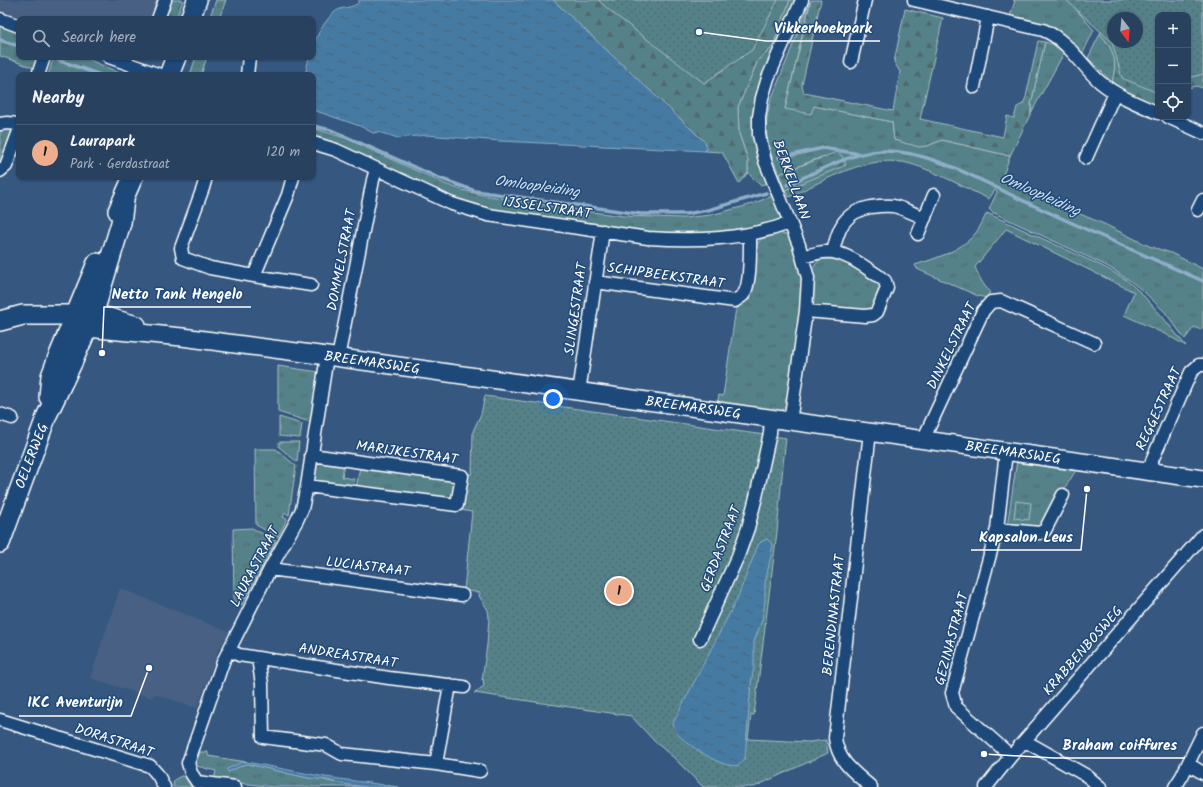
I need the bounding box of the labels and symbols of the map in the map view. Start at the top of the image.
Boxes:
north arrow [1107,12,1143,48]
callout: Vikkerhoekpark [766,14,880,41]
text: Vikkerhoekpark [774,17,873,41]
street label: BERKELLAAN [766,137,816,223]
water label: Omloopleiding [996,167,1085,224]
water label: Omloopleiding [493,169,582,205]
street label: IJSSELSTRAAT [501,191,594,225]
street label: DOMMELSTRAAT [321,206,363,313]
street label: SCHIPBEEKSTRAAT [606,257,728,295]
street label: SLINGESTRAAT [559,260,594,357]
callout: Netto Tank Hengelo [104,280,251,307]
text: Netto Tank Hengelo [112,283,243,307]
street label: DINKELSTRAAT [921,297,983,393]
street label: BREEMARSWEG [323,345,421,381]
street label: REGGESTRAAT [1130,363,1188,454]
your location [543,389,563,409]
street label: BREEMARSWEG [644,390,742,426]
street label: OELERWEG [9,420,55,492]
street label: MARIJKESTRAAT [355,435,461,471]
street label: BREEMARSWEG [964,435,1062,471]
street label: GERDASTRAAT [695,502,748,595]
street label: LAURASTRAAT [224,521,286,611]
callout: Kapsalon Leus [971,523,1081,550]
text: Kapsalon Leus [979,526,1073,550]
street label: LUCIASTRAAT [325,551,413,583]
street label: BERENDINASTRAAT [817,552,851,677]
pin: 1 [606,576,632,606]
street label: GEZINASTRAAT [929,589,975,688]
street label: KRABBENBOSWEG [1038,601,1128,701]
street label: ANDREASTRAAT [297,637,400,675]
callout: IKC Aventurijn [19,689,131,716]
text: IKC Aventurijn [27,691,123,715]
street label: DORASTRAAT [72,718,158,765]
callout: Braham coiffures [1054,731,1185,758]
text: Braham coiffures [1063,734,1177,758]

